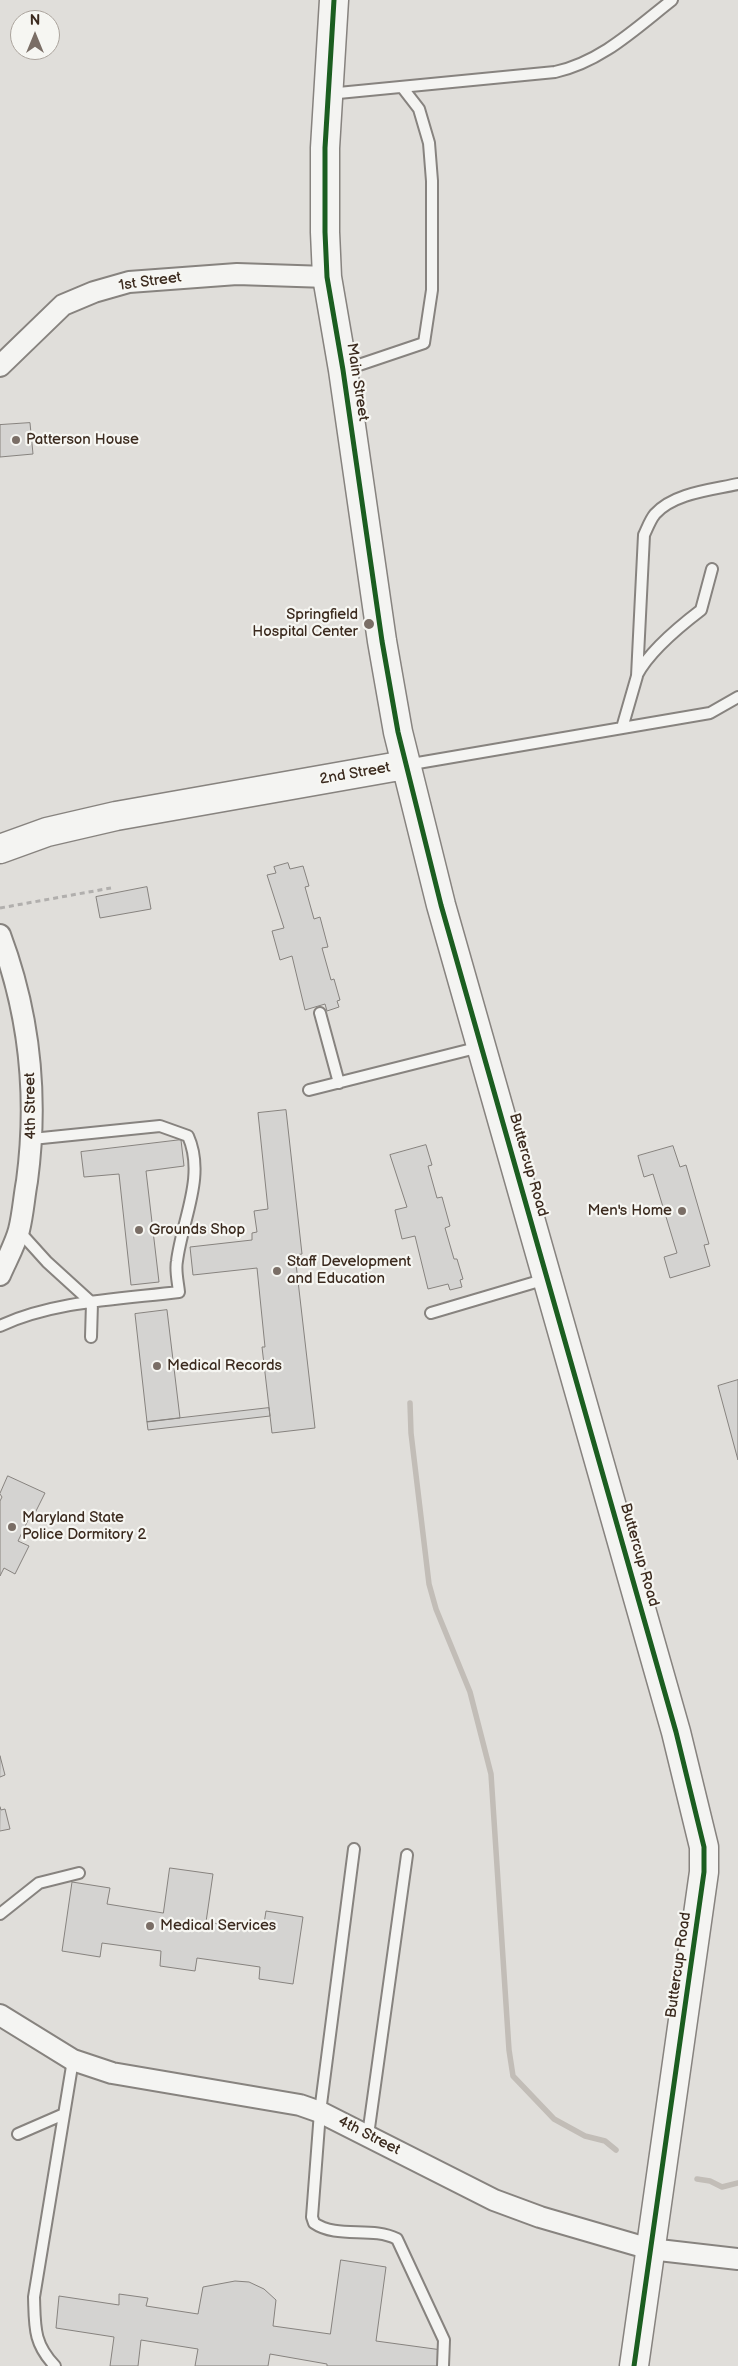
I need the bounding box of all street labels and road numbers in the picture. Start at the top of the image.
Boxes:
street label: 1st Street [118,269,182,295]
street label: Main Street [342,342,372,422]
street label: 2nd Street [318,759,392,789]
street label: 4th Street [21,1072,41,1140]
street label: Buttercup Road [505,1111,551,1219]
street label: Buttercup Road [616,1501,662,1609]
street label: Buttercup Road [663,1911,695,2019]
street label: 4th Street [335,2113,403,2159]

